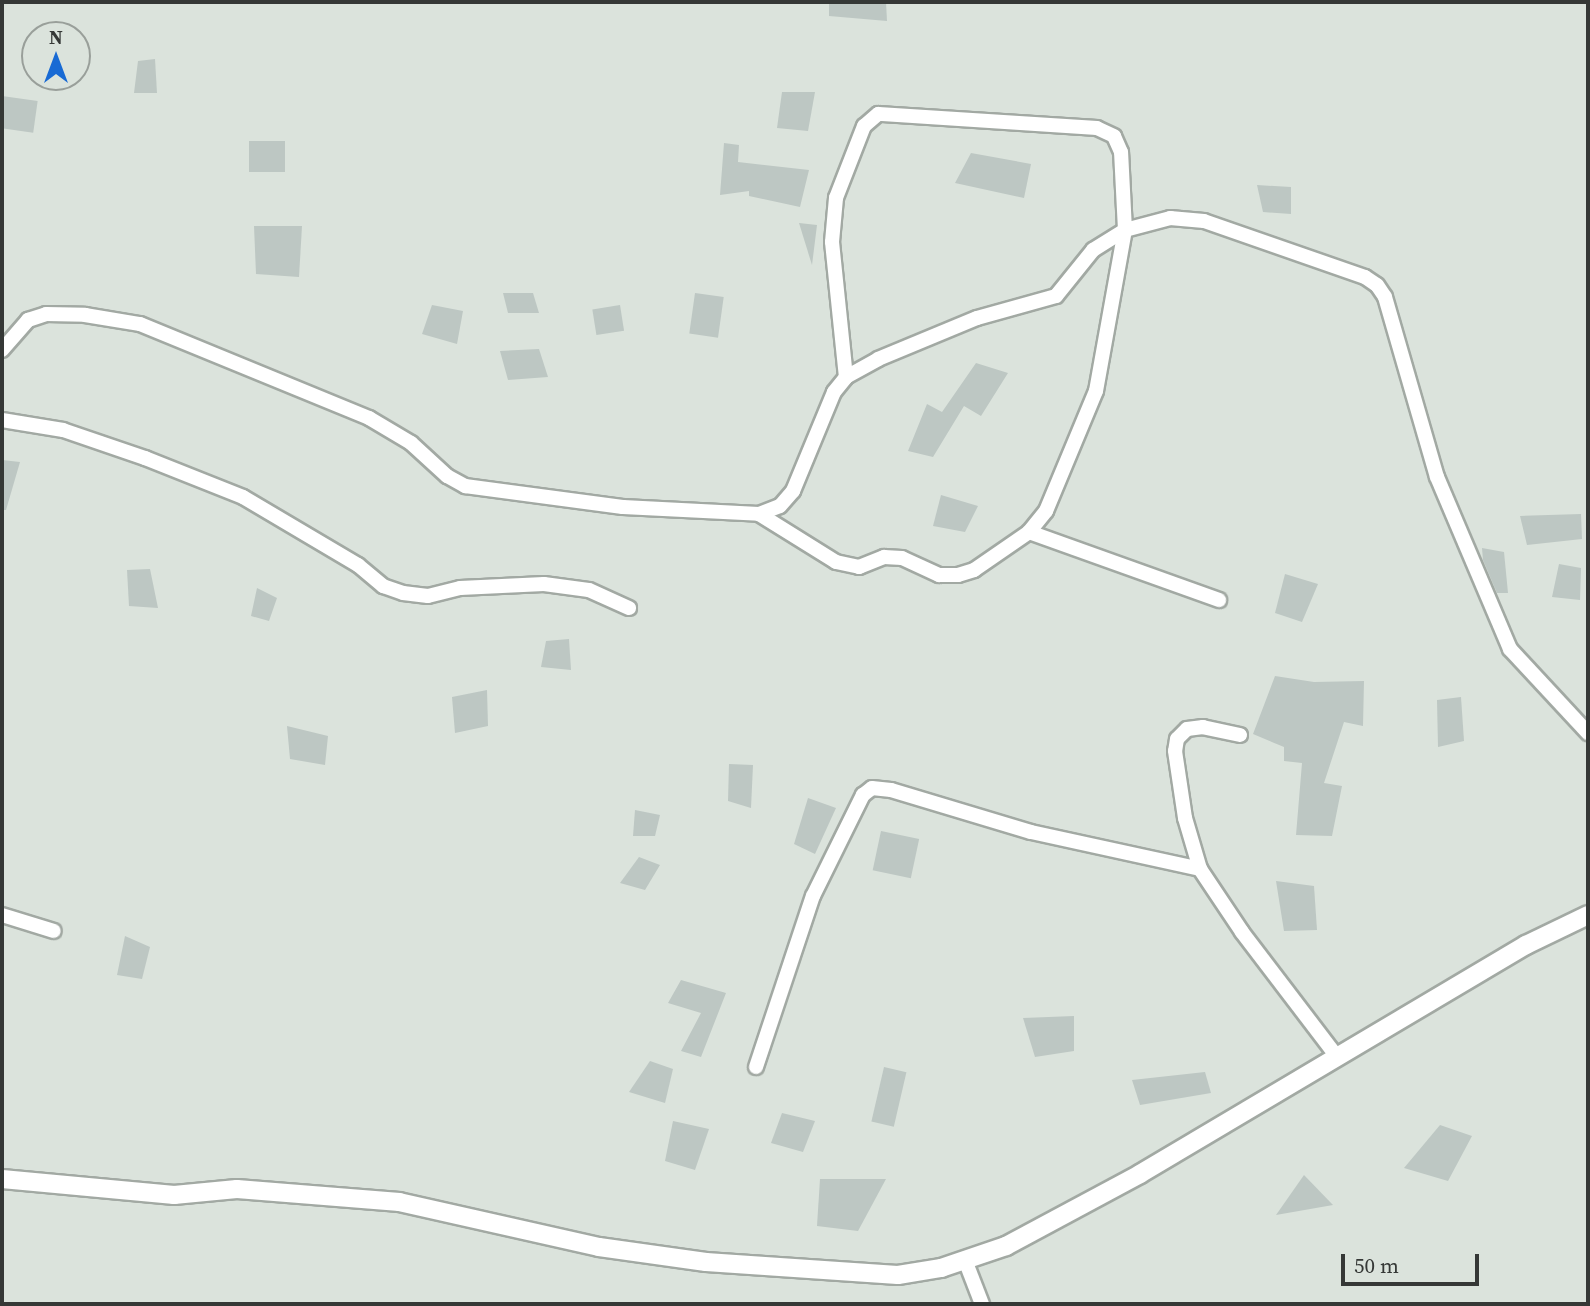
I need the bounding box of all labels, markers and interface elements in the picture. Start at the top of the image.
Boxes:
north arrow [21,21,91,91]
text: N [49,24,63,50]
scale bar [1345,1240,1483,1284]
text: 50 m [1354,1251,1399,1280]

